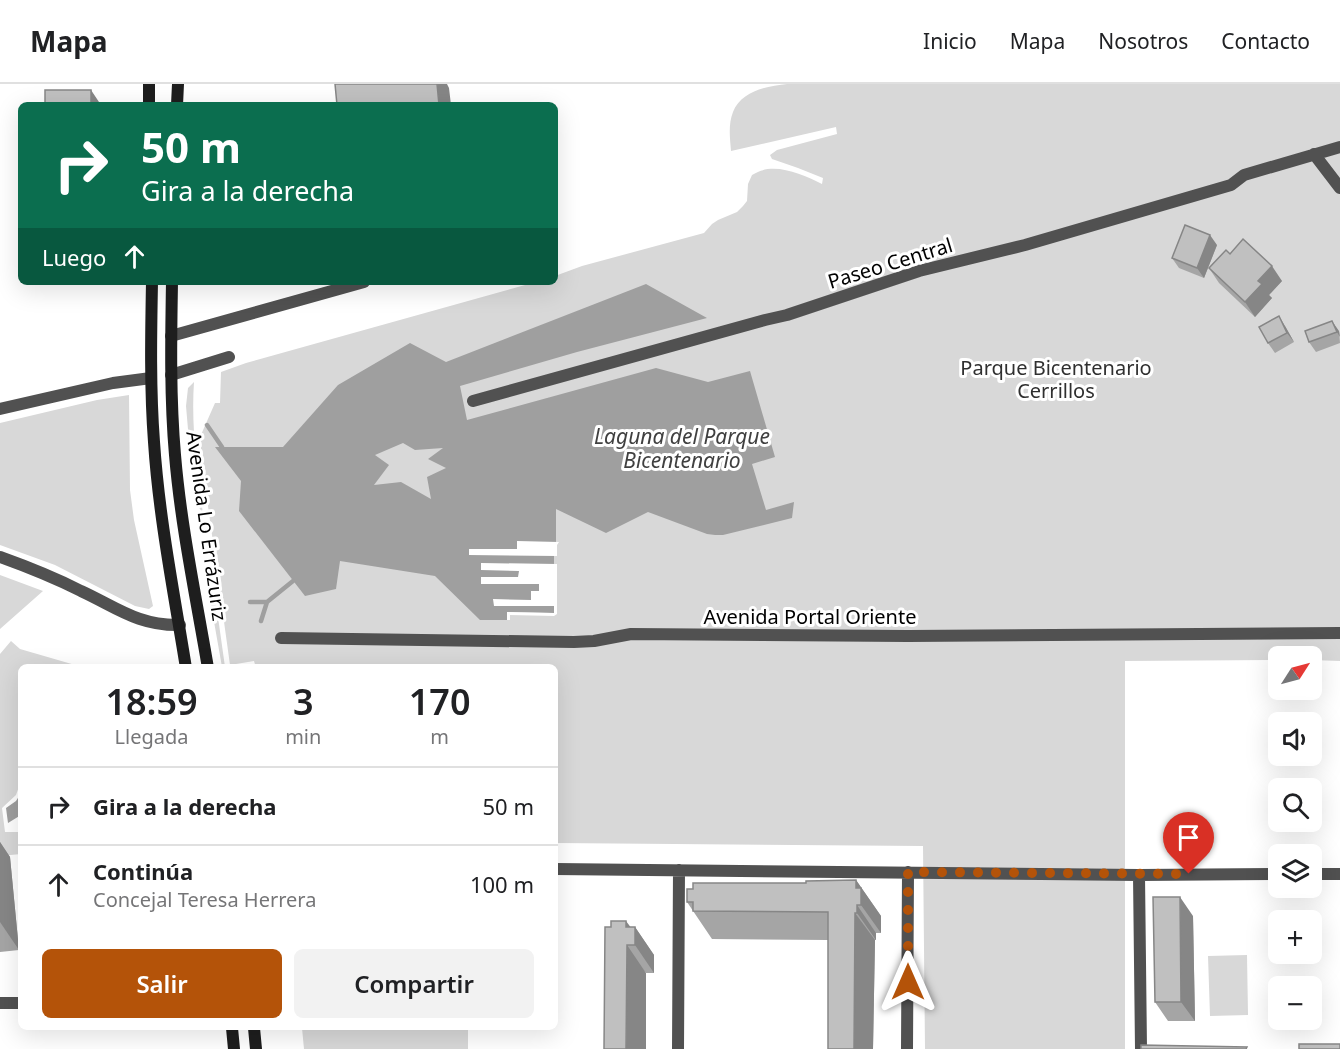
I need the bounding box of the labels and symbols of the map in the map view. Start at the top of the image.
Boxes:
street label: Paseo Central [824,231,956,295]
park label: Parque Bicentenario Cerrillos [960,354,1152,404]
water label: Laguna del Parque Bicentenario [594,422,770,474]
street label: Avenida Lo Errázuriz [180,429,234,623]
street label: Avenida Portal Oriente [704,603,916,630]
north arrow [1268,646,1322,700]
pin [1163,812,1214,874]
position arrow [876,950,940,1014]

